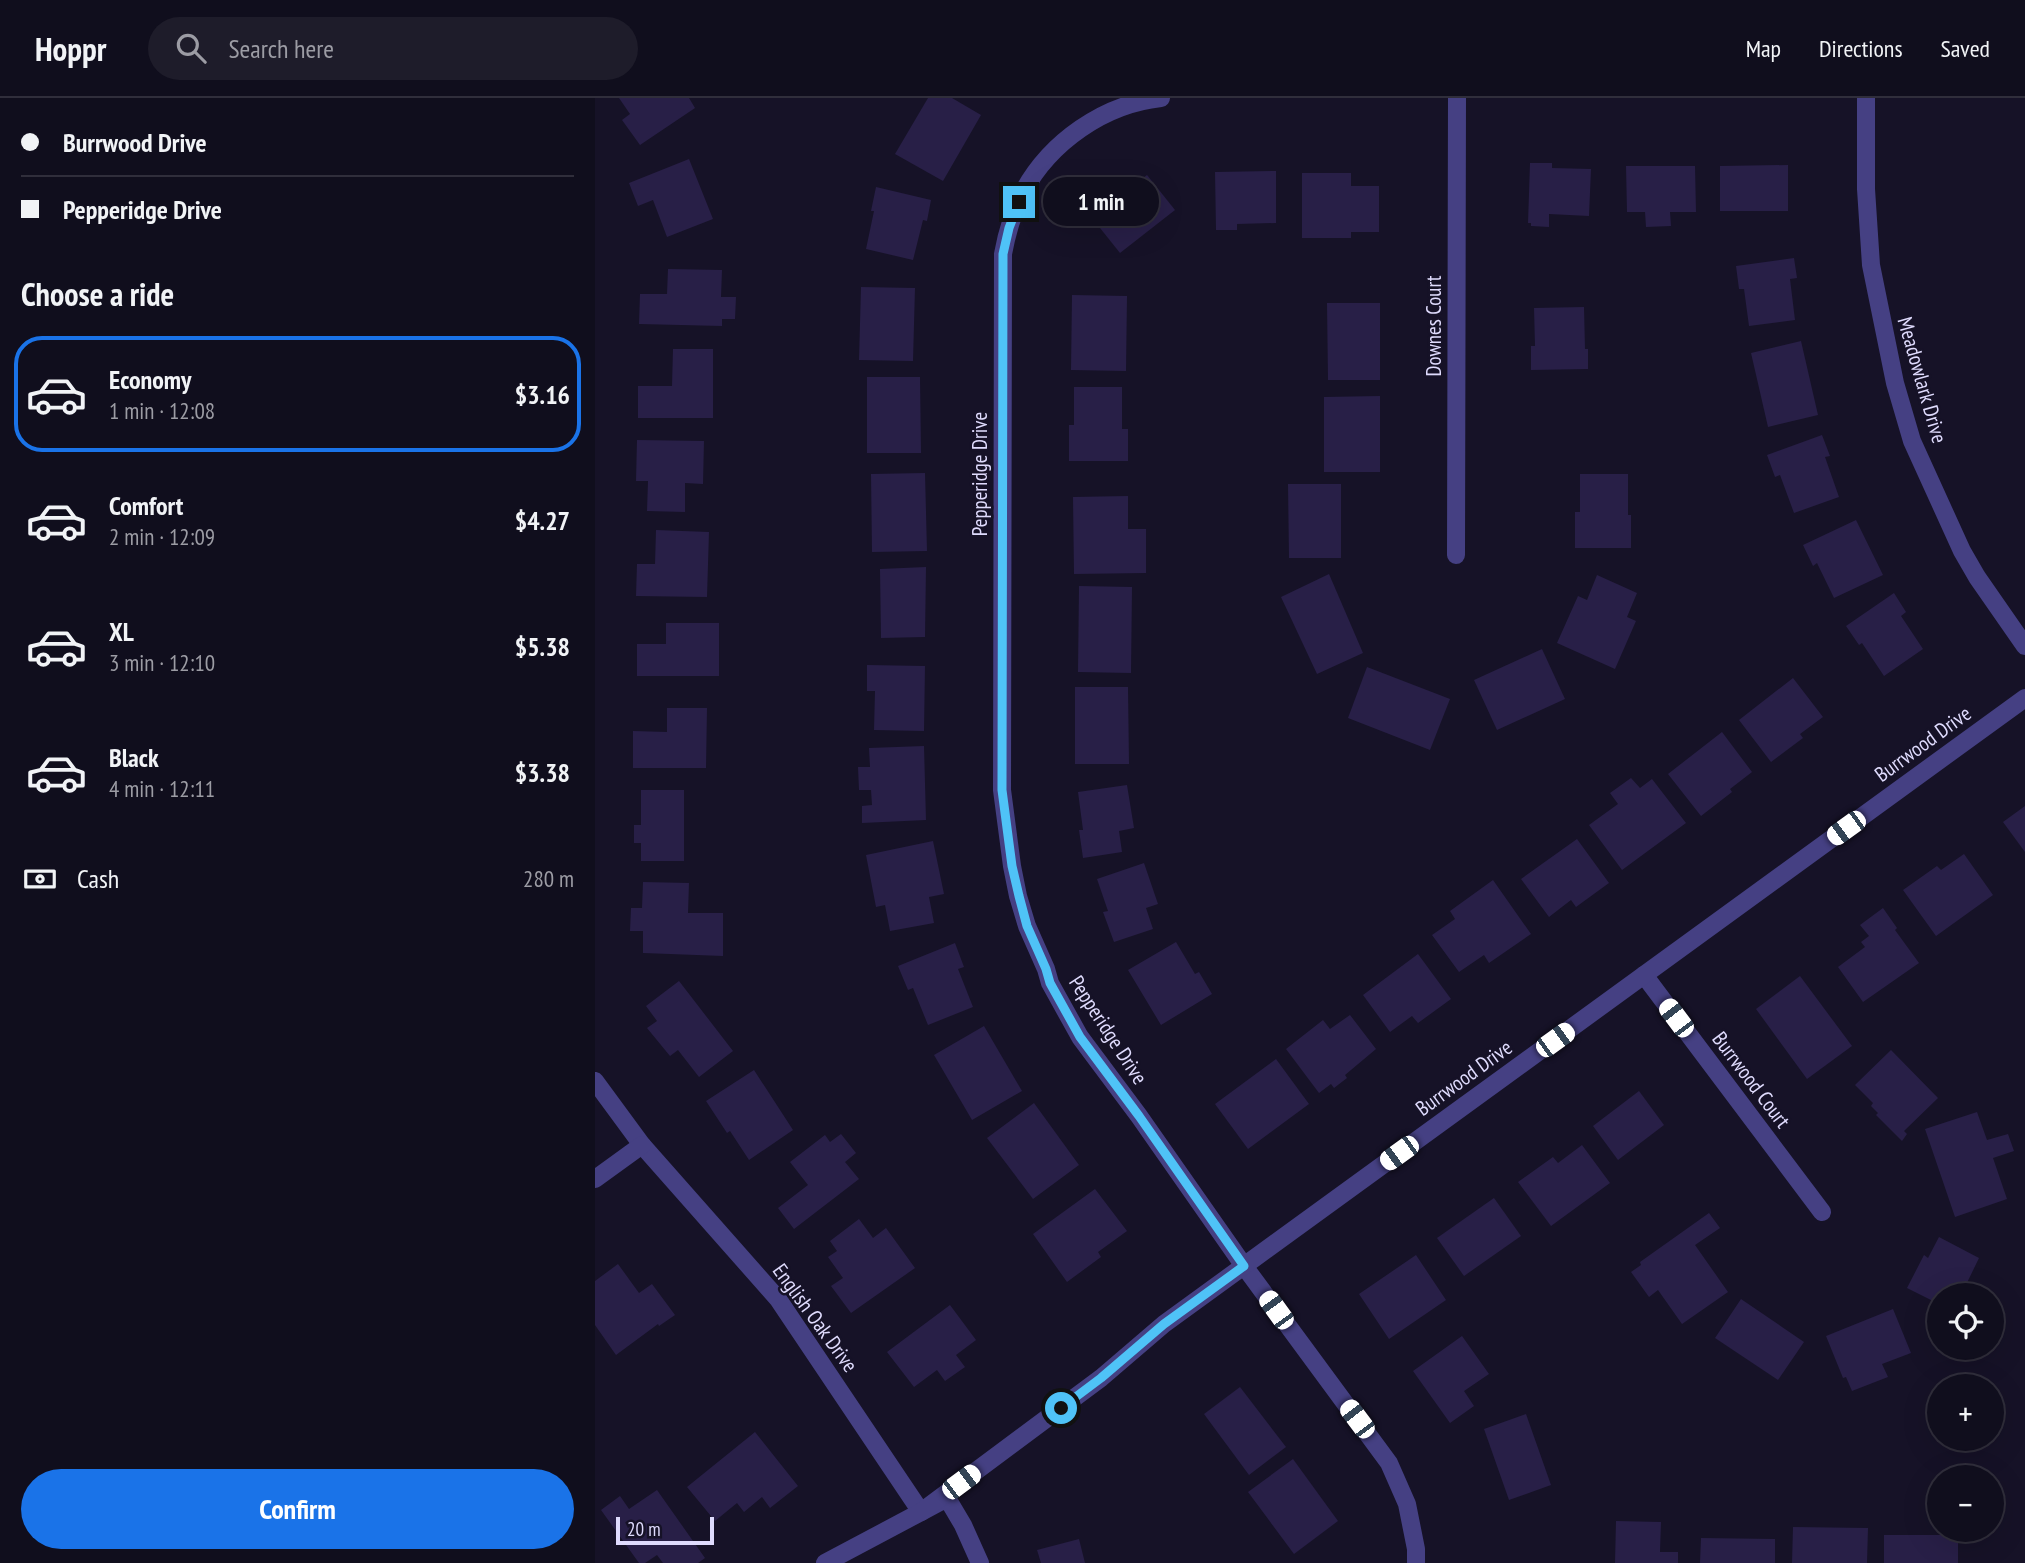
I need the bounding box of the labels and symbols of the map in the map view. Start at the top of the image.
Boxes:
callout: 1 min [1043,178,1159,226]
route end [1003,186,1035,218]
street label: Downes Court [1420,275,1447,377]
street label: Meadowlark Drive [1892,314,1953,446]
street label: Pepperidge Drive [966,412,993,536]
street label: Burrwood Drive [1869,700,1976,788]
car [1823,807,1870,849]
street label: Pepperidge Drive [1063,970,1154,1089]
car [1655,995,1698,1041]
car [1532,1019,1579,1061]
street label: Burrwood Court [1706,1026,1797,1133]
street label: Burrwood Drive [1410,1034,1517,1122]
car [1376,1132,1423,1174]
street label: English Oak Drive [767,1258,864,1377]
car [1256,1287,1297,1333]
route start [1045,1392,1077,1424]
car [1336,1396,1379,1442]
car [938,1461,985,1503]
scale bar [616,1514,714,1546]

